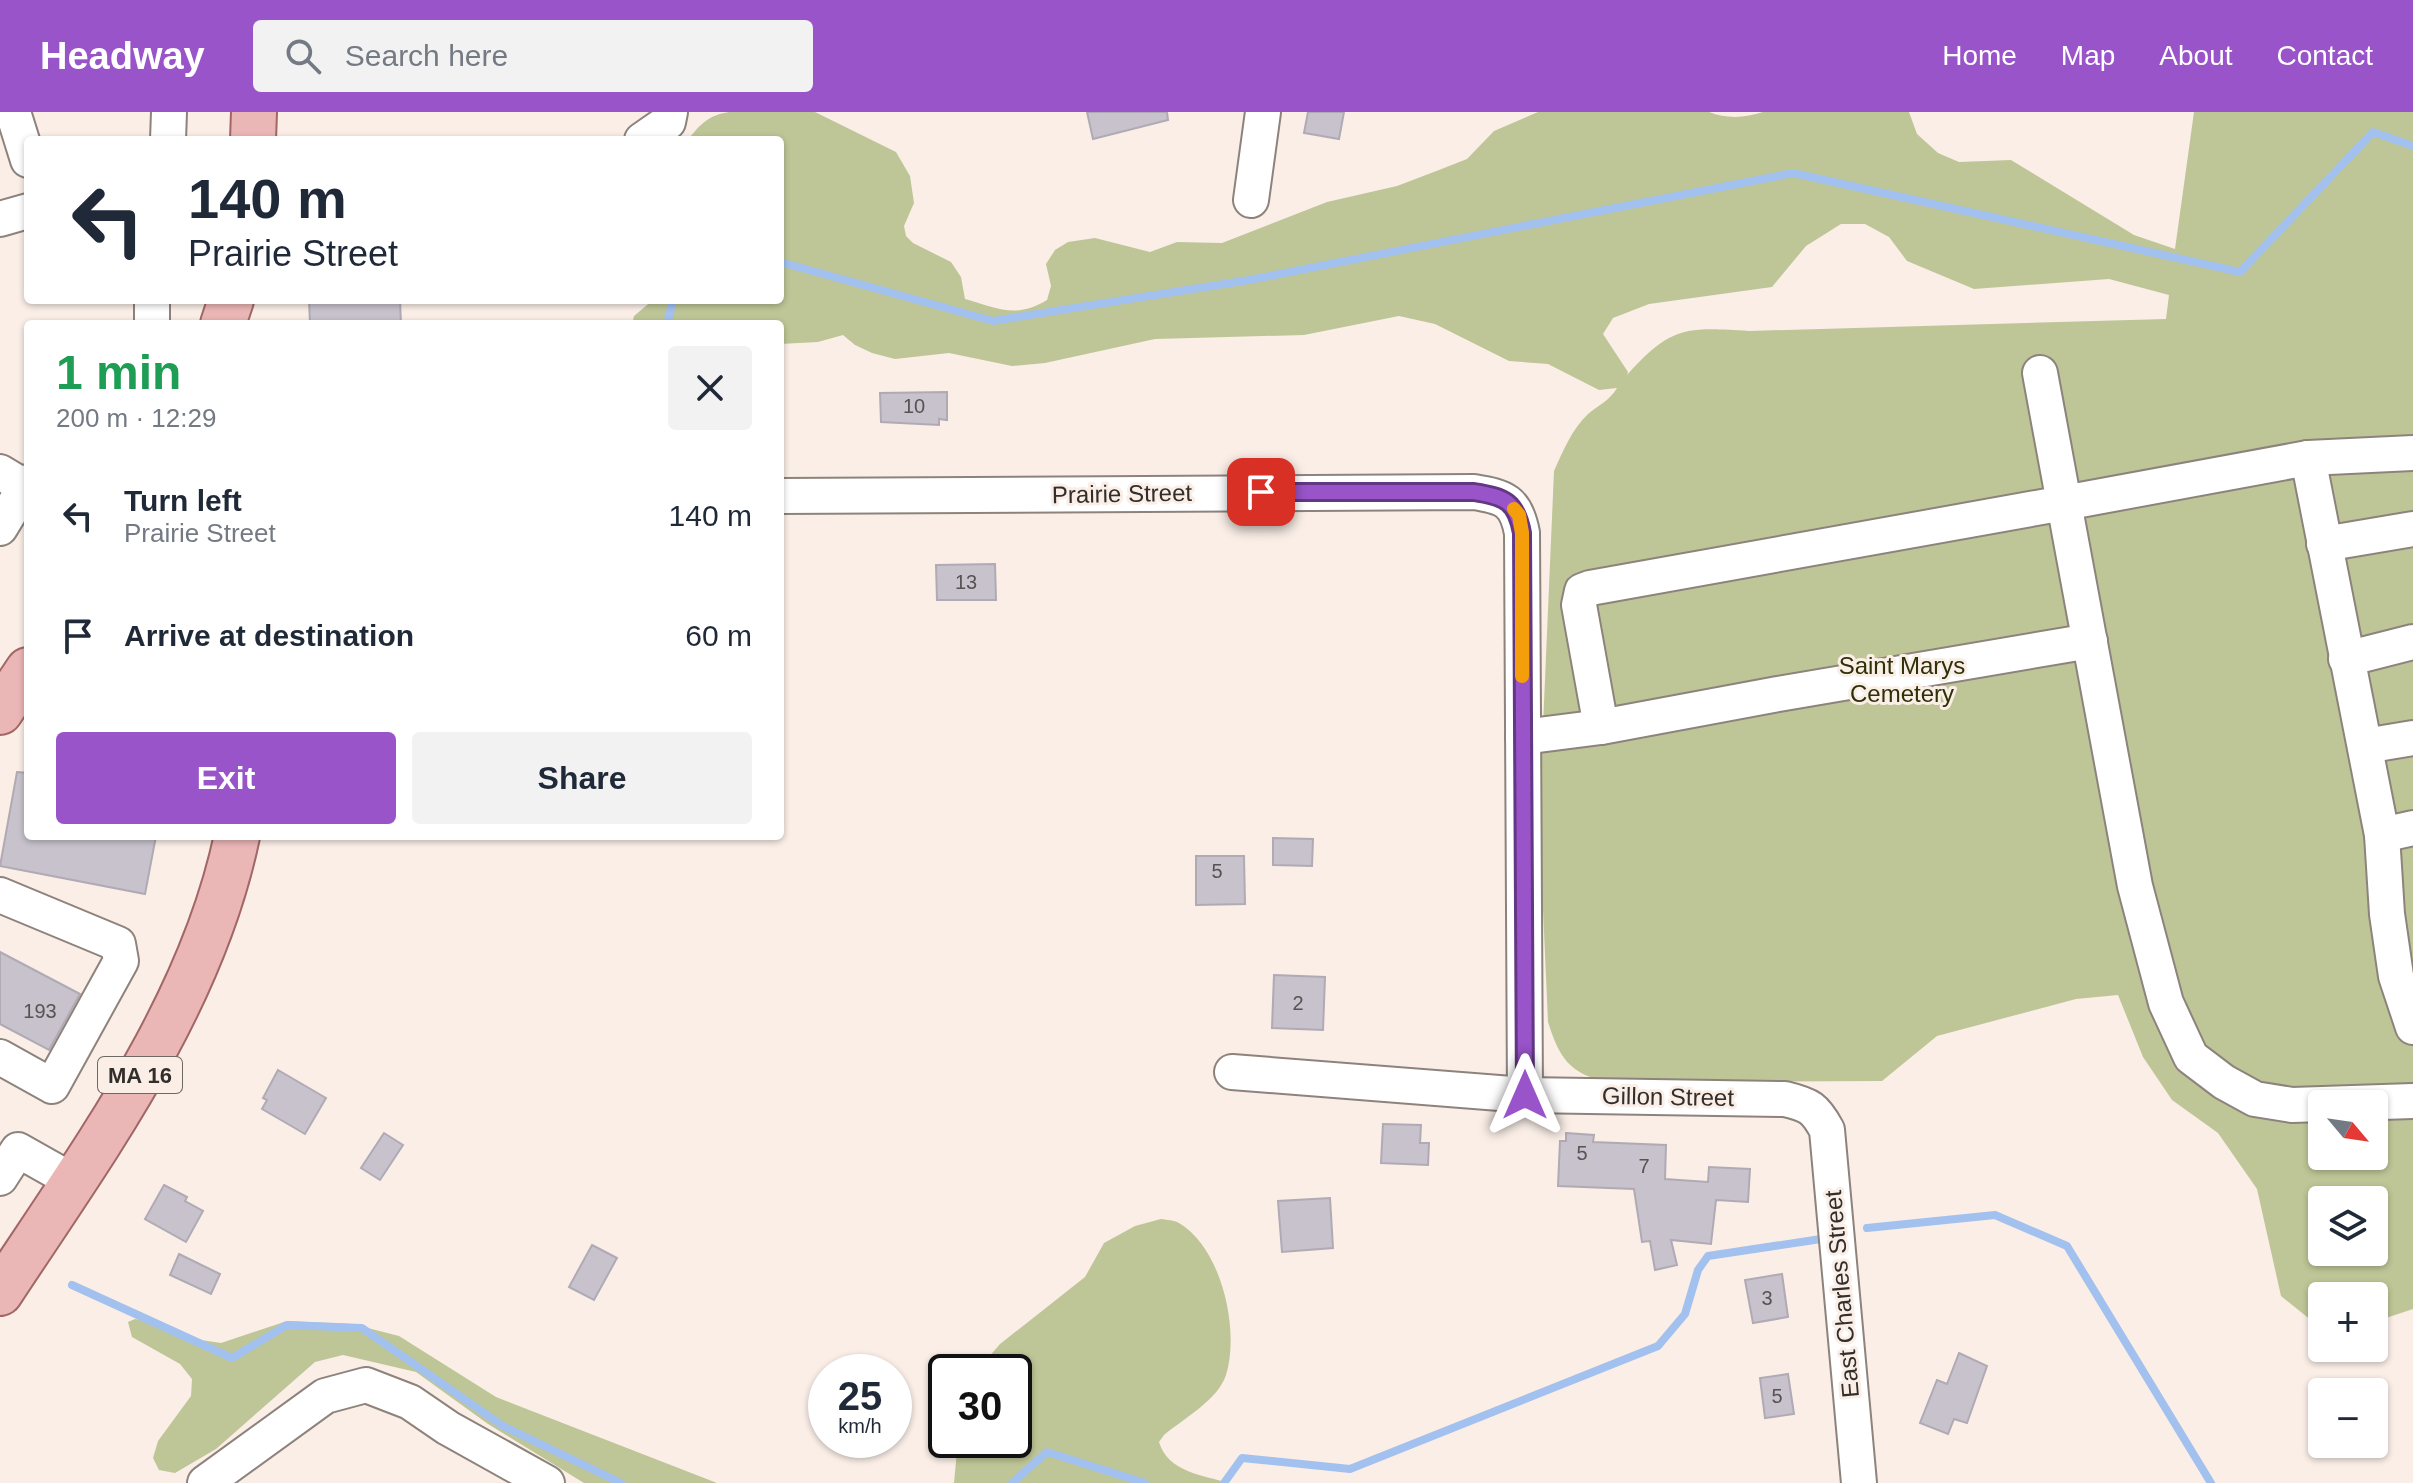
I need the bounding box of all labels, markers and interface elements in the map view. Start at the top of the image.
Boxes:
search box [253,20,813,92]
icon: search [281,34,325,78]
text: Headway [40,35,205,77]
text: Search here [345,39,508,72]
text: Home [1942,40,2017,71]
text: Map [2061,40,2115,71]
text: About [2159,40,2233,71]
text: Contact [2277,40,2373,71]
text: 140 m [188,167,347,230]
icon: left [56,168,160,272]
text: Prairie Street [188,233,398,274]
text: 1 min [56,346,181,399]
button: close [668,346,752,430]
house number: 10 [903,395,925,417]
text: 200 m · 12:29 [56,403,216,433]
pin [1227,458,1295,526]
icon: arrive [1239,470,1283,514]
street label: Prairie Street [1052,479,1193,508]
text: Turn left [124,484,242,517]
icon: left [56,494,100,538]
text: 140 m [669,499,752,532]
text: Prairie Street [124,518,276,548]
house number: 13 [955,571,977,593]
icon: arrive [56,614,100,658]
text: Arrive at destination [124,619,414,652]
text: 60 m [685,619,752,652]
park label: Saint Marys Cemetery [1839,652,1965,707]
button: Exit [56,732,396,824]
button: Share [412,732,752,824]
house number: 5 [1211,860,1223,882]
house number: 2 [1292,992,1304,1014]
house number: 193 [23,1000,57,1022]
position arrow [1483,1053,1567,1137]
road number: MA 16 [98,1057,182,1093]
street label: Gillon Street [1602,1082,1735,1111]
north arrow [2308,1090,2388,1170]
map controls [2308,1090,2388,1458]
house number: 5 [1576,1142,1588,1164]
house number: 7 [1638,1155,1650,1177]
button: layers [2308,1186,2388,1266]
street label: East Charles Street [1819,1189,1864,1399]
button: + [2308,1282,2388,1362]
house number: 3 [1761,1287,1773,1309]
speed limit sign: 30 [928,1354,1032,1458]
text: 25 [838,1374,882,1418]
button: − [2308,1378,2388,1458]
house number: 5 [1771,1385,1783,1407]
text: km/h [838,1415,882,1437]

